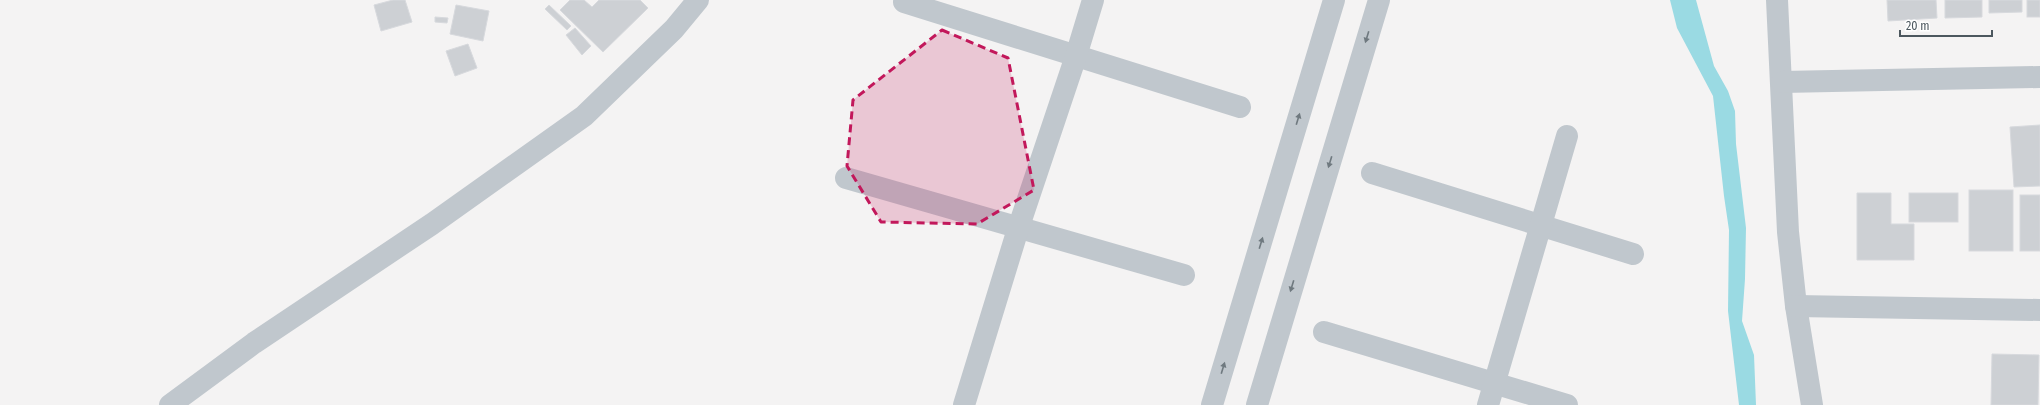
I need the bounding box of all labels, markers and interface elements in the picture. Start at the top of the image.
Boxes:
scale bar [1900,12,1992,38]
text: 20 m [1906,19,1930,33]
one-way arrow [1364,32,1370,44]
one-way arrow [1295,112,1301,124]
one-way arrow [1327,156,1333,168]
one-way arrow [1258,237,1264,249]
one-way arrow [1289,281,1295,293]
one-way arrow [1220,361,1226,373]

